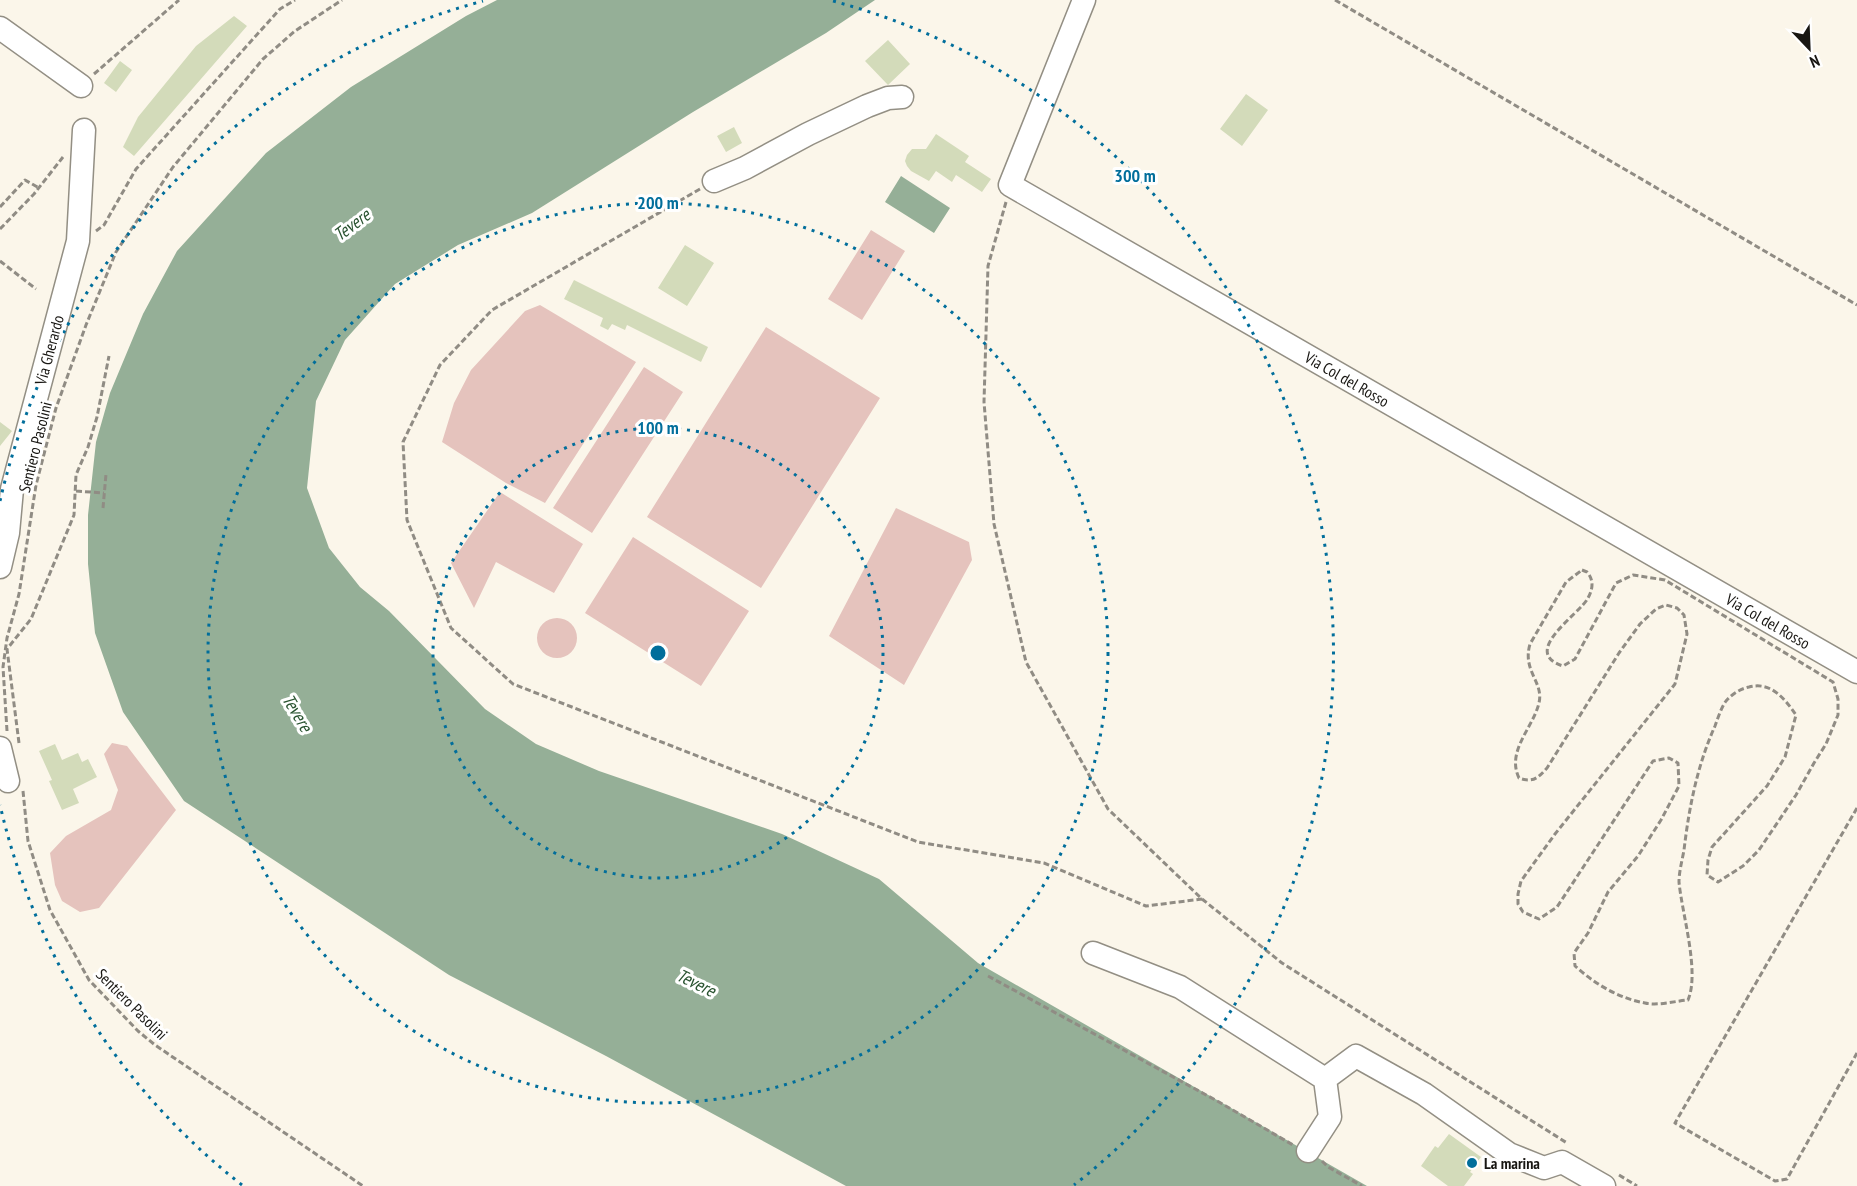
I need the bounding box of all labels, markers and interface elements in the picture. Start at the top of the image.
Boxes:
north arrow [1779,18,1839,78]
text: N [1807,51,1823,73]
text: 300 m [1114,164,1156,187]
text: 200 m [637,191,679,214]
water label: Tevere [329,202,376,246]
street label: Via Gherardo [30,313,68,388]
street label: Via Col del Rosso [1300,346,1393,411]
street label: Sentiero Pasolini [14,400,56,494]
text: 100 m [637,416,679,439]
street label: Via Col del Rosso [1721,588,1814,653]
centre of rings [648,643,668,663]
water label: Tevere [277,690,318,737]
water label: Tevere [673,963,721,1002]
street label: Sentiero Pasolini [92,964,172,1044]
place label: La marina [1484,1153,1540,1173]
marker: La marina [1465,1156,1479,1170]

